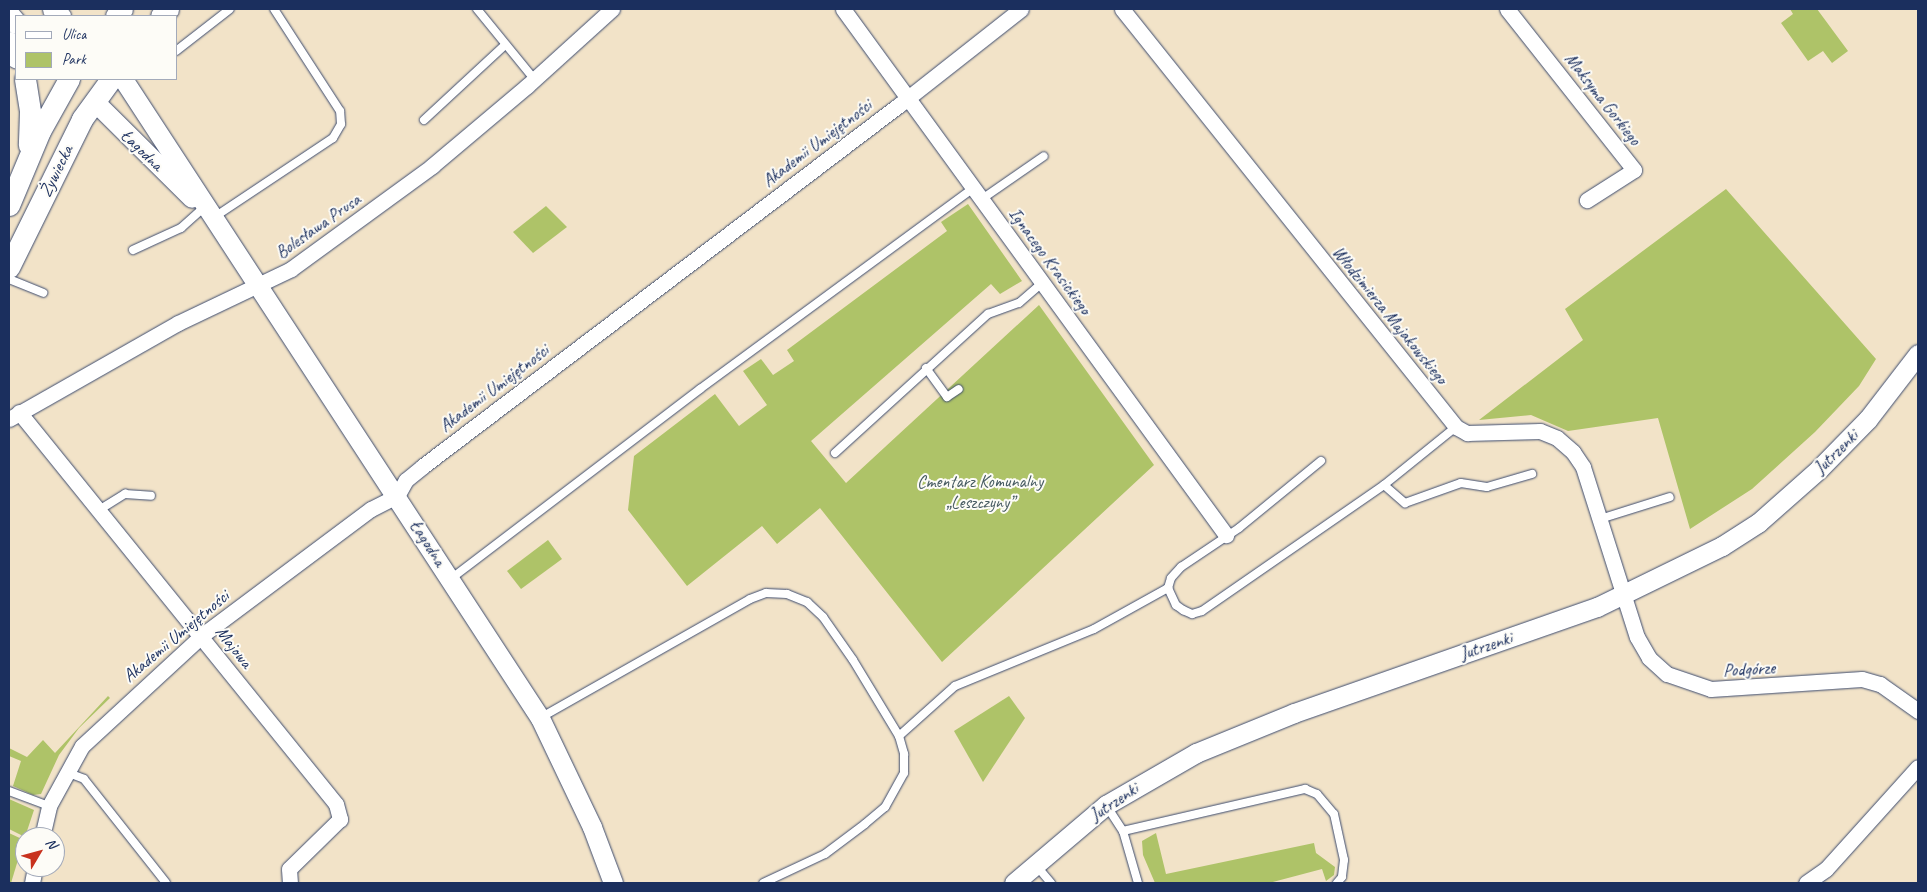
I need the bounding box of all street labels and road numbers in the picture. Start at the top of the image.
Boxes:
street label: Maksyma Gorkiego [1560,48,1646,150]
street label: Akademii Umiejętności [758,95,876,191]
street label: Łagodna [116,125,168,175]
street label: Żywiecka [34,142,78,200]
street label: Bolesława Prusa [272,189,364,263]
street label: Ignacego Krasickiego [1004,203,1096,319]
street label: Włodzimierza Majakowskiego [1328,242,1452,388]
street label: Akademii Umiejętności [435,340,553,436]
street label: Jutrzenki [1809,425,1863,479]
street label: Łagodna [405,516,451,570]
street label: Akademii Umiejętności [119,585,233,687]
street label: Majowa [211,622,257,672]
street label: Jutrzenki [1457,627,1515,665]
street label: Podgórze [1722,657,1776,681]
street label: Jutrzenki [1086,778,1142,826]

